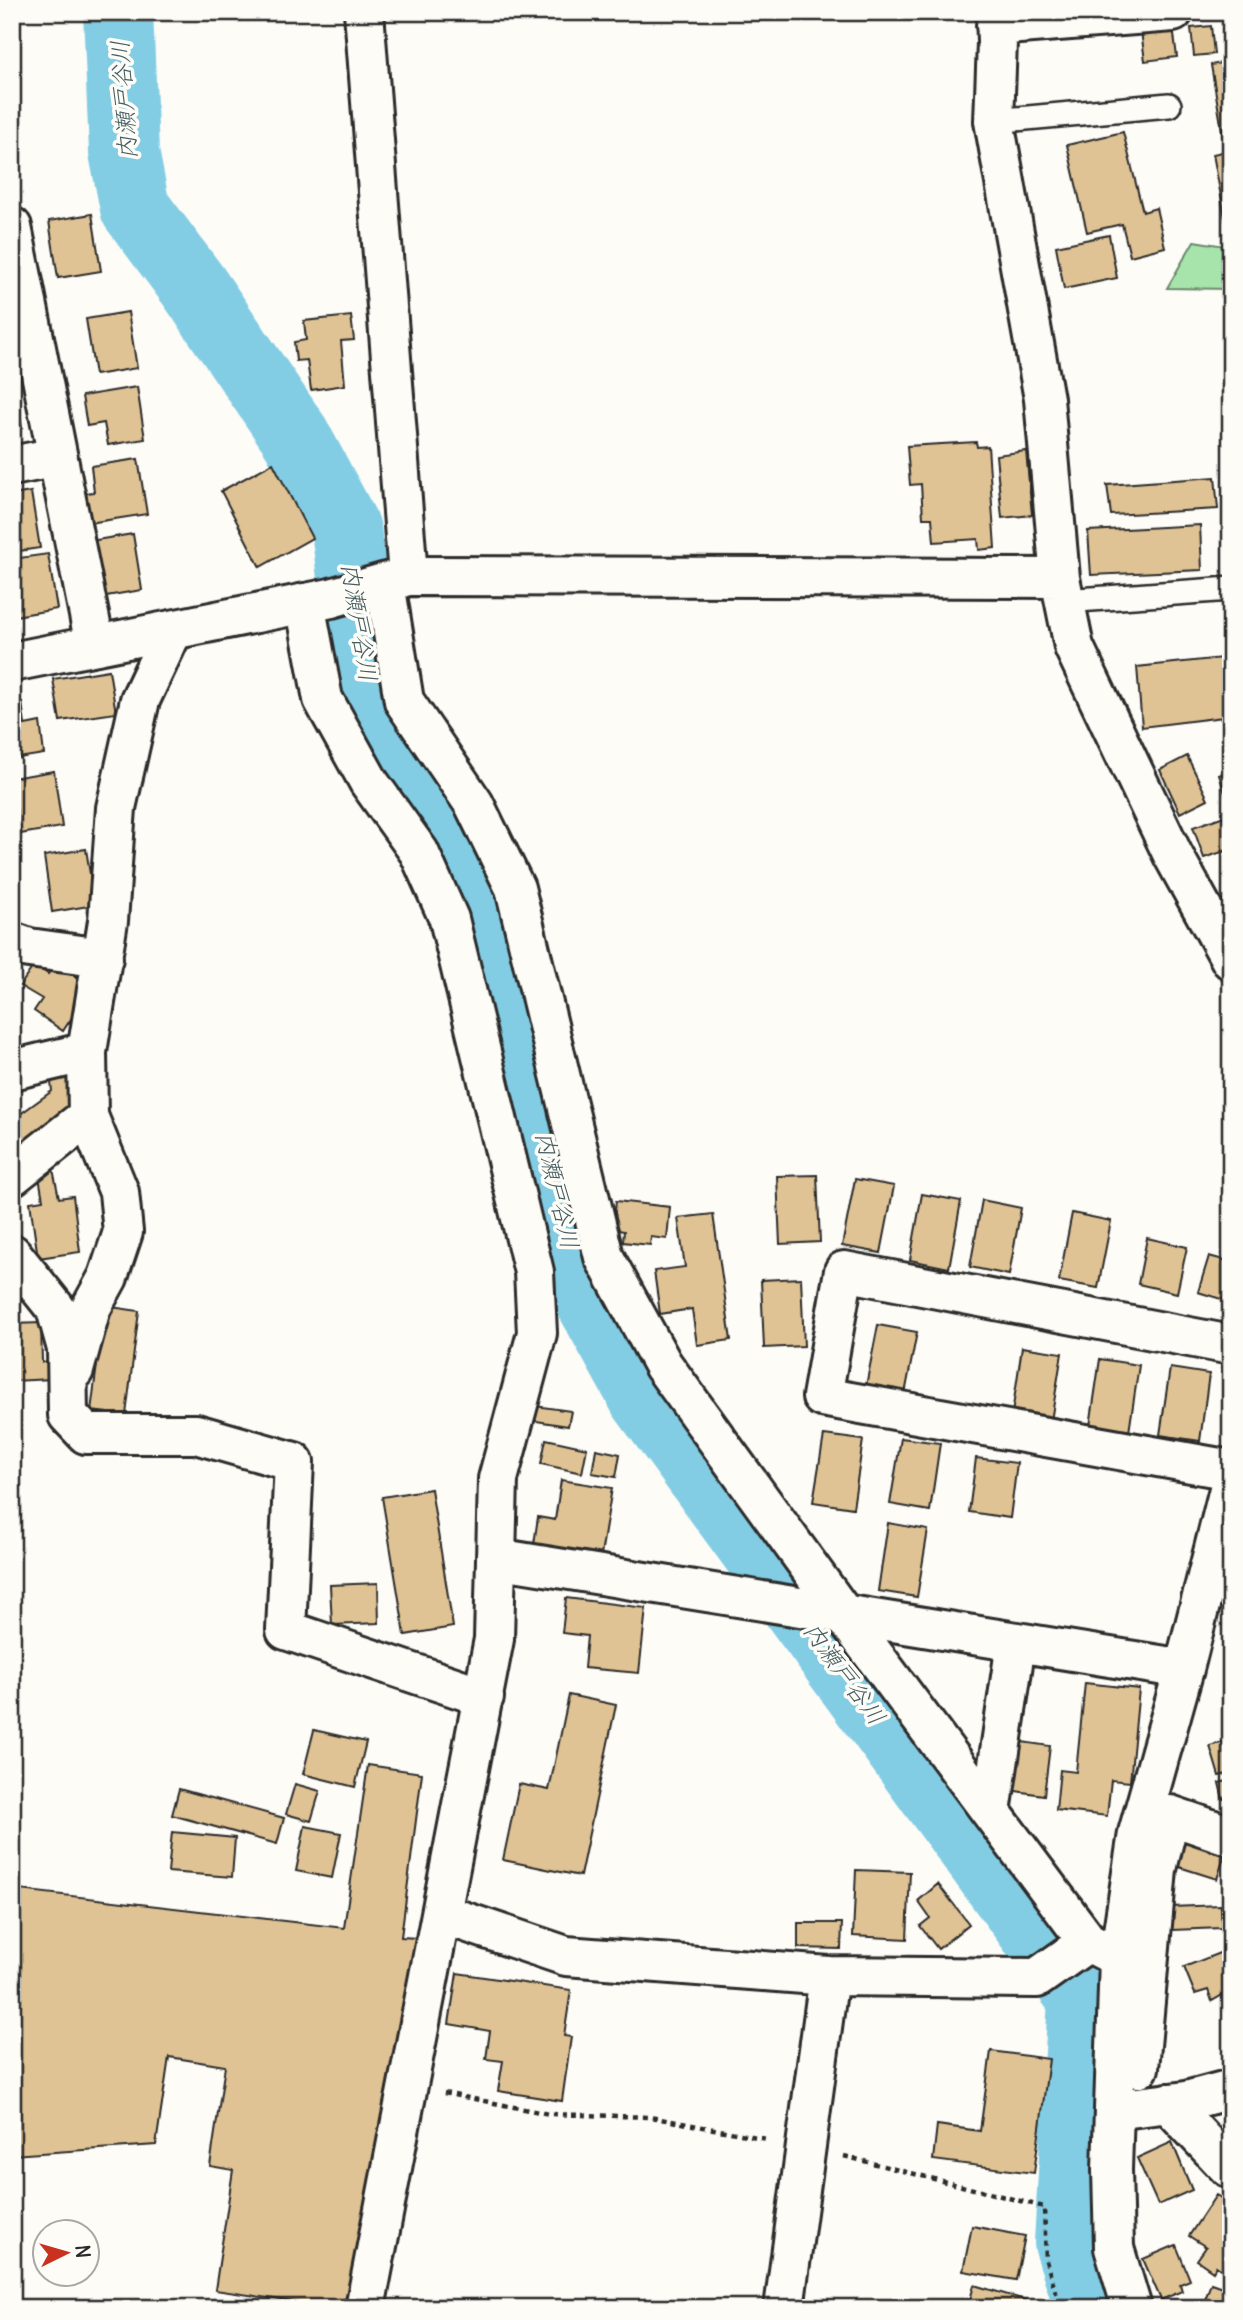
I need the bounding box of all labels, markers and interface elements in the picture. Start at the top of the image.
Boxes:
water label: 内瀬戸谷川 [104,39,142,161]
water label: 内瀬戸谷川 [336,560,384,684]
water label: 内瀬戸谷川 [530,1128,586,1252]
water label: 内瀬戸谷川 [798,1616,892,1730]
north arrow [32,2218,102,2288]
text: N [70,2244,95,2259]

